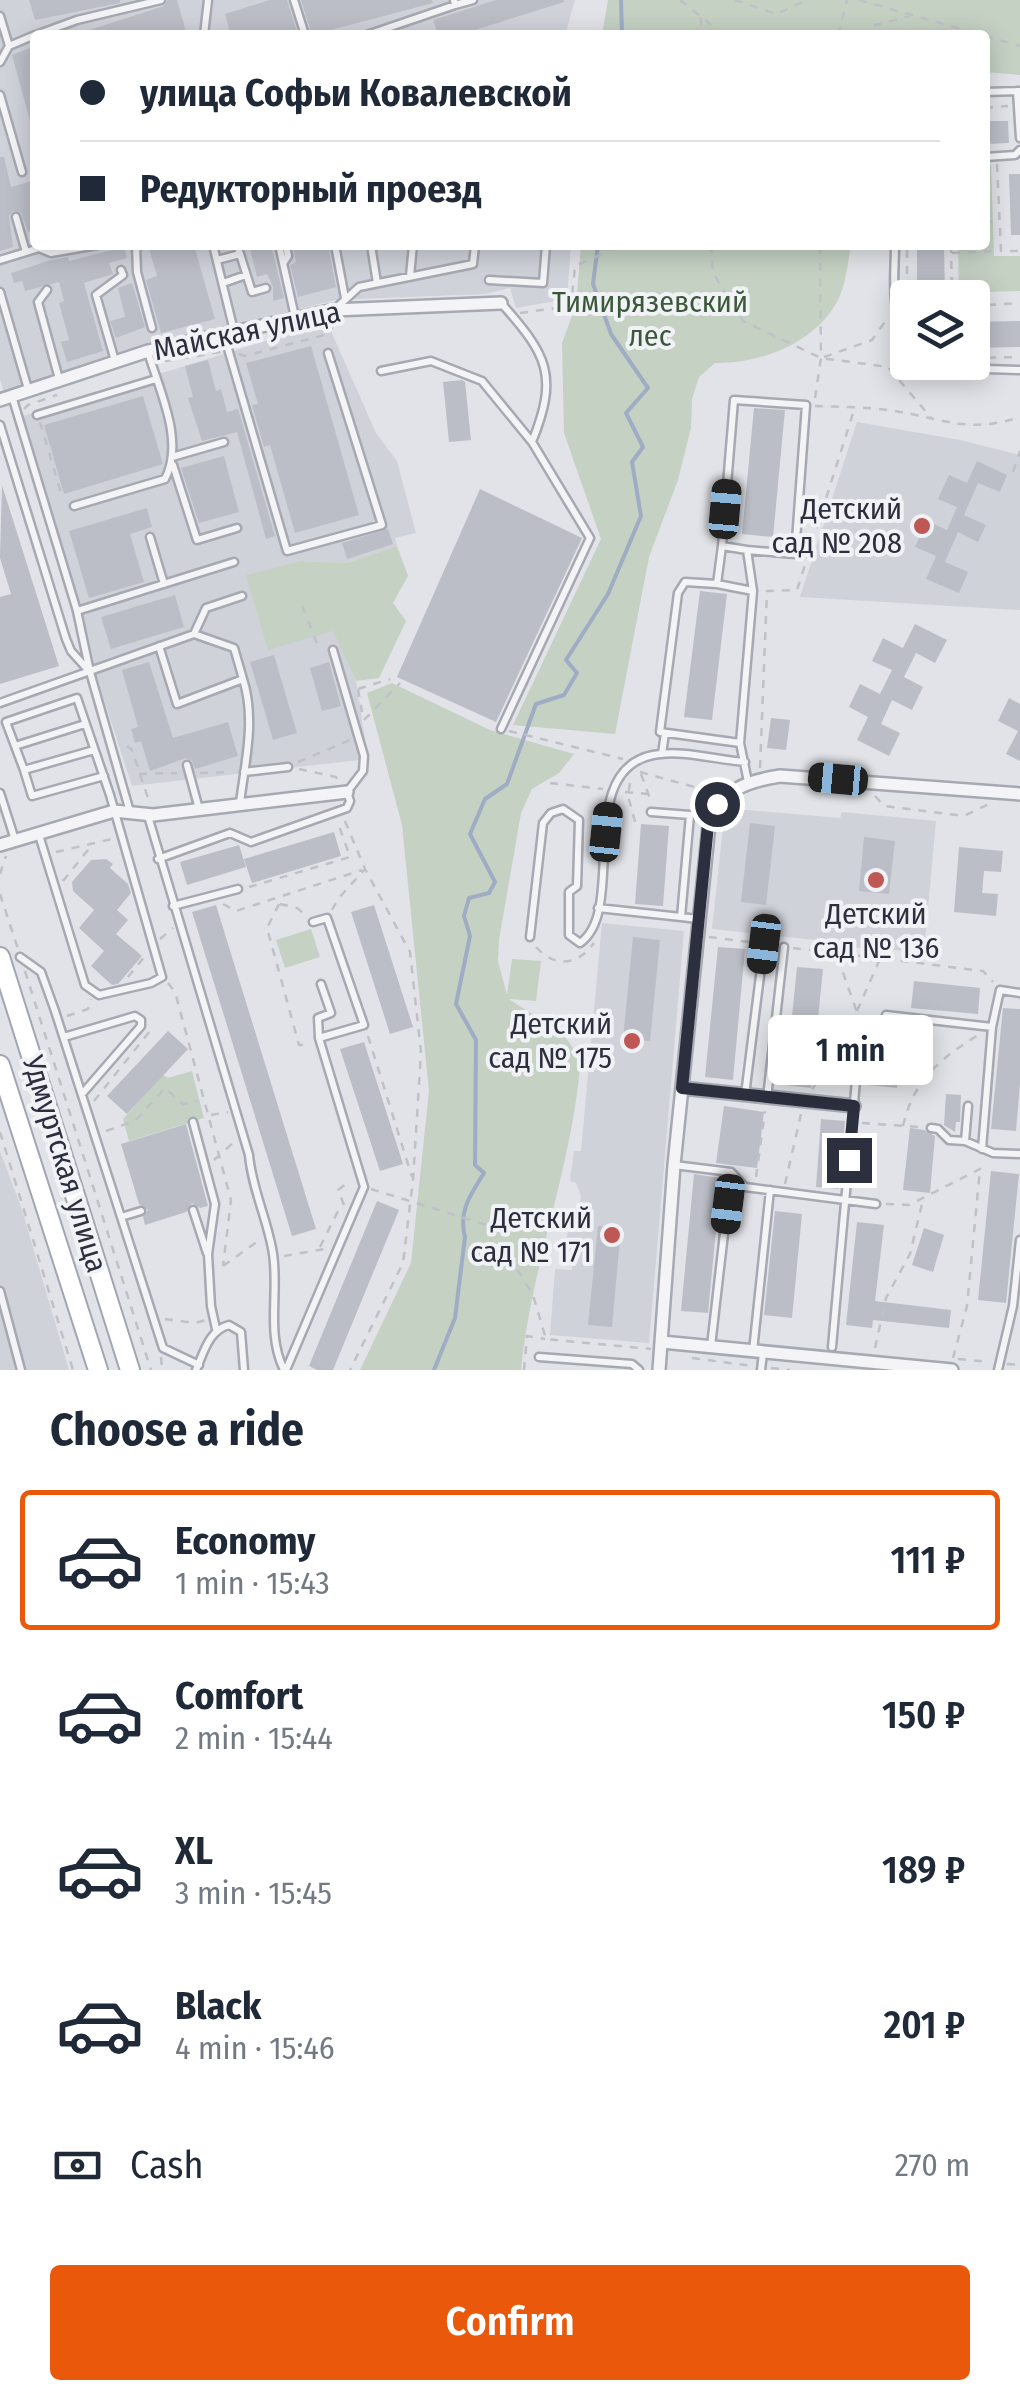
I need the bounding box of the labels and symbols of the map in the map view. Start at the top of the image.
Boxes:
park label: Тимирязевский лес [552,284,748,354]
street label: Майская улица [150,294,344,368]
car [707,478,743,540]
place label: Детский сад № 208 [772,491,902,561]
marker: Детский сад № 208 [911,515,933,537]
car [807,761,869,797]
route start [695,782,740,827]
car [588,801,624,863]
marker: Детский сад № 136 [865,869,887,891]
place label: Детский сад № 136 [813,896,939,966]
car [745,912,783,976]
place label: Детский сад № 175 [488,1006,612,1076]
callout: 1 min [766,1015,932,1085]
marker: Детский сад № 175 [621,1030,643,1052]
street label: Удмуртская улица [15,1050,115,1277]
route end [827,1138,872,1183]
car [709,1172,747,1236]
place label: Детский сад № 171 [470,1200,592,1270]
marker: Детский сад № 171 [601,1224,623,1246]

